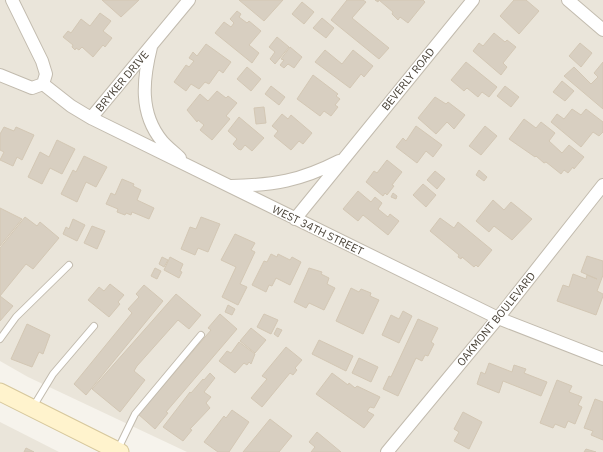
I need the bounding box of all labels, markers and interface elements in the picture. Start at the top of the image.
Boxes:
street label: BEVERLY ROAD [379,45,437,113]
street label: BRYKER DRIVE [92,48,152,114]
street label: WEST 34TH STREET [270,202,367,258]
street label: OAKMONT BOULEVARD [454,269,538,369]

